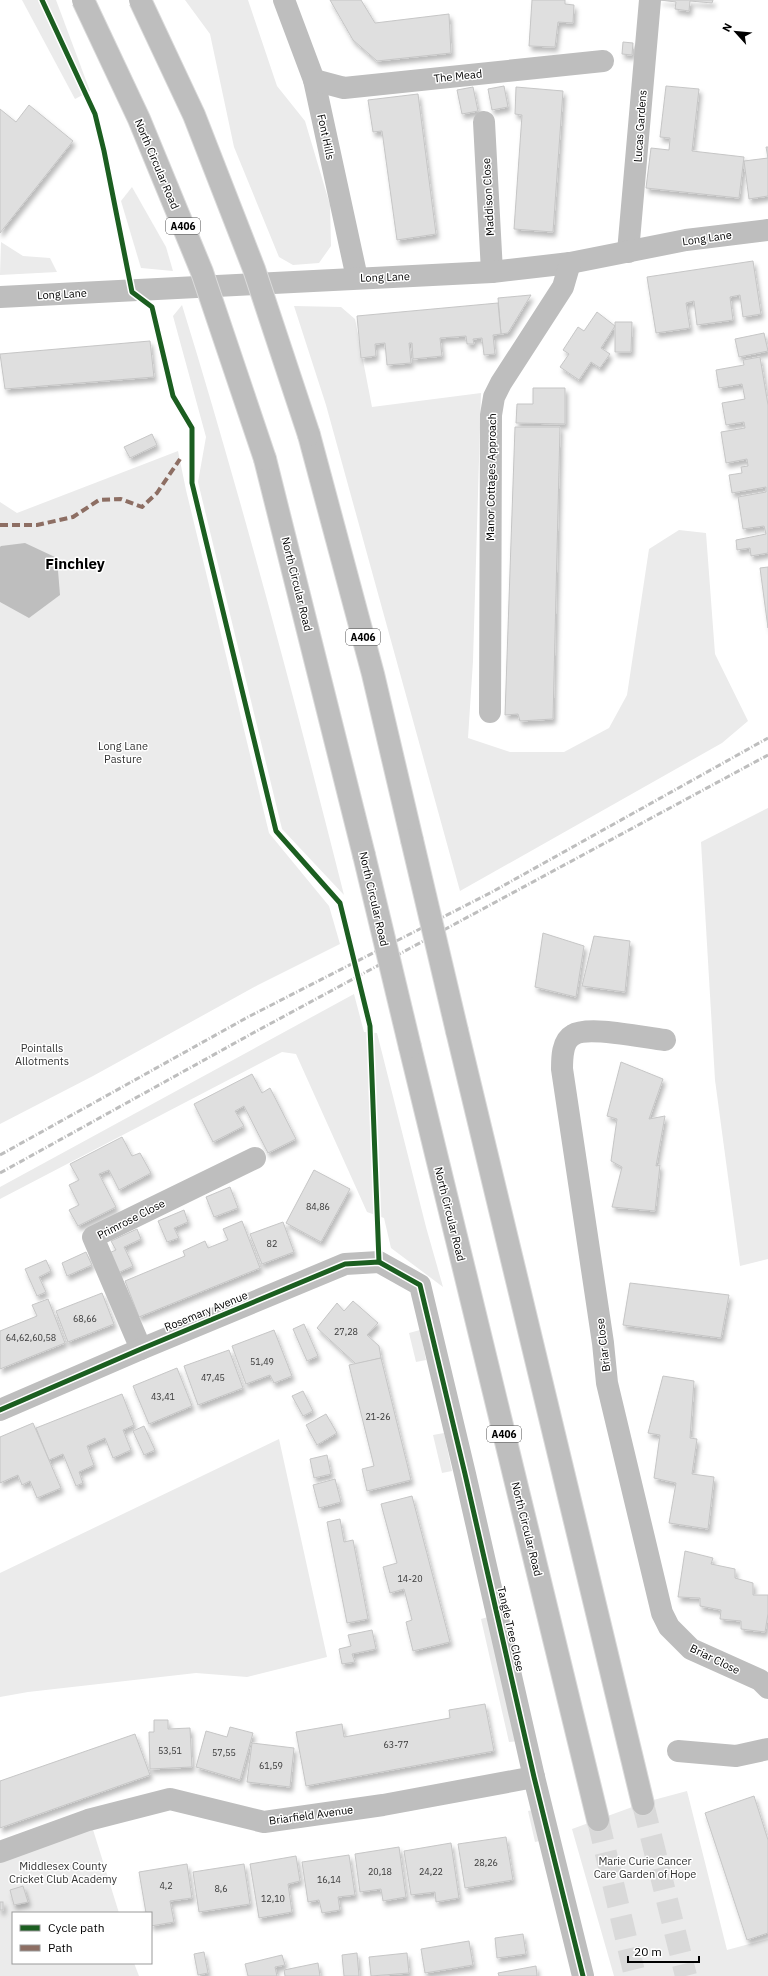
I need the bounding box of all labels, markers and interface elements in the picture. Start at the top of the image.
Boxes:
north arrow [716,12,756,52]
text: N [719,21,735,34]
street label: The Mead [433,67,483,85]
street label: Lucas Gardens [630,89,650,163]
street label: Font Hills [314,113,338,161]
street label: North Circular Road [132,117,182,211]
street label: Maddison Close [479,158,497,236]
road number: A406 [166,218,200,234]
street label: Long Lane [681,228,733,248]
street label: Long Lane [360,269,410,285]
street label: Long Lane [37,286,87,302]
street label: Manor Cottages Approach [483,413,499,541]
street label: North Circular Road [278,535,316,633]
district label: Finchley [45,554,105,573]
road number: A406 [346,629,380,645]
park label: Long Lane Pasture [98,739,148,766]
street label: North Circular Road [356,850,392,948]
park label: Pointalls Allotments [15,1041,69,1068]
street label: North Circular Road [431,1165,469,1263]
street label: Primrose Close [95,1196,167,1242]
house number: 84,86 [306,1201,330,1212]
house number: 82 [267,1238,277,1249]
street label: Rosemary Avenue [162,1288,250,1334]
house number: 68,66 [73,1313,97,1324]
street label: Briar Close [593,1317,613,1373]
house number: 27,28 [334,1326,358,1337]
house number: 64,62,60,58 [6,1332,56,1343]
house number: 51,49 [250,1356,274,1367]
house number: 47,45 [201,1372,225,1383]
house number: 43,41 [151,1391,175,1402]
house number: 21-26 [365,1411,391,1422]
road number: A406 [487,1426,521,1442]
street label: North Circular Road [508,1480,546,1578]
house number: 14-20 [397,1573,423,1584]
street label: Tangle Tree Close [494,1585,528,1673]
street label: Briar Close [688,1641,742,1677]
house number: 63-77 [383,1739,409,1750]
house number: 53,51 [158,1745,182,1756]
house number: 57,55 [212,1747,236,1758]
house number: 61,59 [259,1760,283,1771]
street label: Briarfield Avenue [268,1802,354,1828]
park label: Marie Curie Cancer Care Garden of Hope [594,1854,696,1881]
house number: 28,26 [474,1857,498,1868]
park label: Middlesex County Cricket Club Academy [9,1859,118,1886]
house number: 20,18 [368,1866,392,1877]
house number: 24,22 [419,1866,443,1877]
house number: 16,14 [317,1874,341,1885]
house number: 4,2 [159,1880,173,1891]
house number: 8,6 [214,1883,228,1894]
house number: 12,10 [261,1893,285,1904]
legend [12,1912,152,1964]
text: Cycle path [48,1920,105,1935]
scale bar [628,1938,699,1964]
text: Path [48,1940,73,1955]
text: 20 m [634,1944,662,1959]

